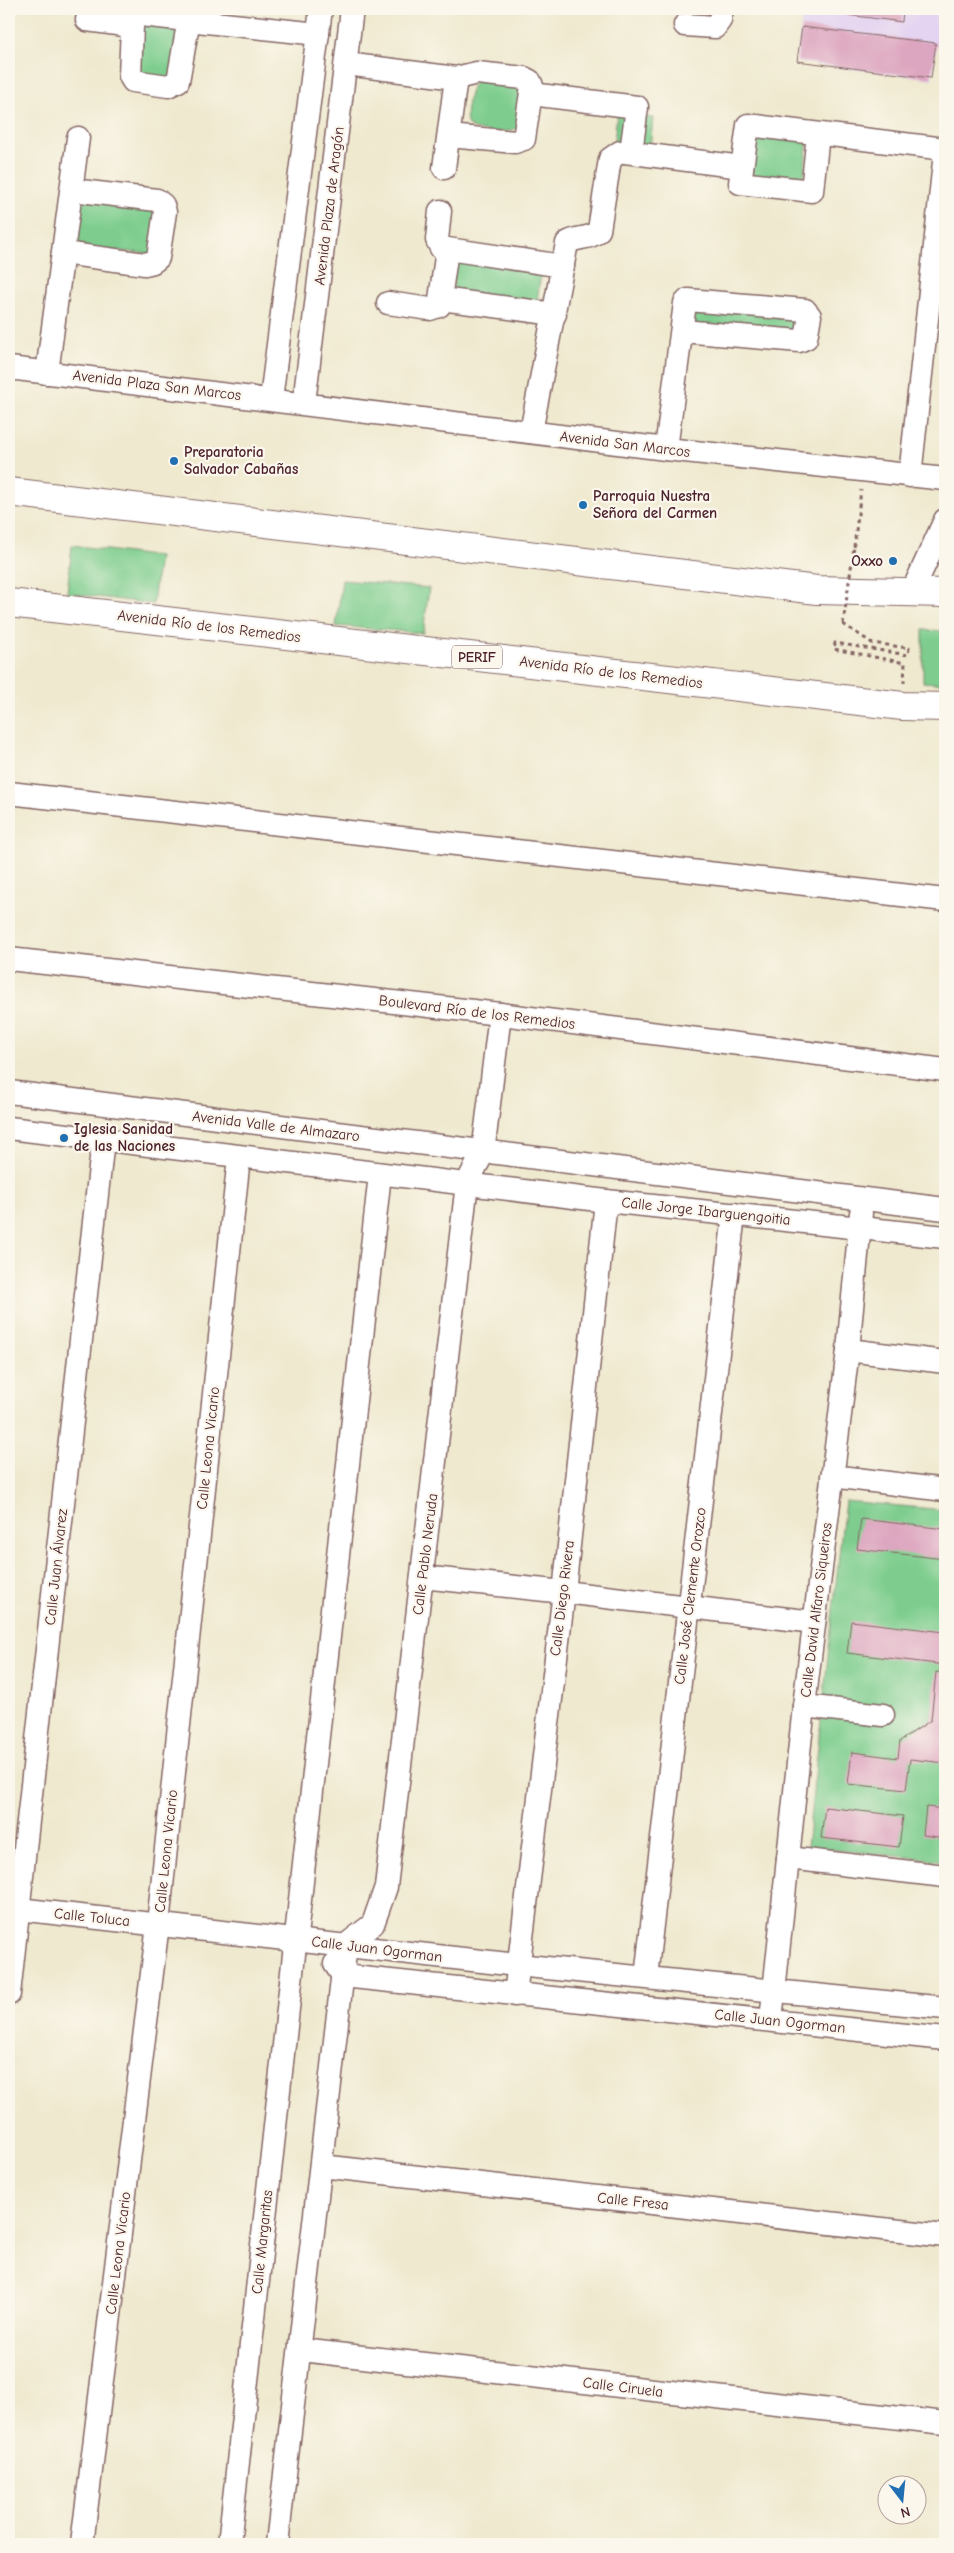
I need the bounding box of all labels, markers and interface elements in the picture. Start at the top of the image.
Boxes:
street label: Avenida Plaza de Aragón [310,126,348,286]
street label: Avenida Plaza San Marcos [72,366,242,404]
street label: Avenida San Marcos [559,427,691,461]
place label: Preparatoria Salvador Cabañas [184,443,298,478]
marker: Preparatoria Salvador Cabañas [168,455,180,467]
place label: Parroquia Nuestra Señora del Carmen [593,487,717,522]
marker: Parroquia Nuestra Señora del Carmen [577,499,589,511]
place label: Oxxo [851,552,883,570]
marker: Oxxo [887,555,899,567]
street label: Avenida Río de los Remedios [116,606,302,646]
road number: PERIF [452,646,502,669]
street label: Avenida Río de los Remedios [518,652,704,692]
street label: Boulevard Río de los Remedios [378,991,576,1033]
street label: Avenida Valle de Almazaro [191,1107,361,1145]
place label: Iglesia Sanidad de las Naciones [74,1120,175,1155]
marker: Iglesia Sanidad de las Naciones [58,1132,70,1144]
street label: Calle Jorge Ibarguengoitia [620,1193,792,1229]
street label: Calle Leona Vicario [193,1386,223,1510]
street label: Calle Pablo Neruda [409,1492,441,1616]
street label: Calle José Clemente Orozco [670,1506,710,1686]
street label: Calle Juan Álvarez [40,1507,71,1626]
street label: Calle David Alfaro Siqueiros [796,1522,836,1698]
street label: Calle Diego Rivera [546,1539,578,1657]
street label: Calle Leona Vicario [151,1789,181,1913]
street label: Calle Toluca [53,1904,131,1930]
street label: Calle Juan Ogorman [311,1932,443,1966]
street label: Calle Juan Ogorman [714,2005,846,2037]
street label: Calle Fresa [596,2188,670,2214]
street label: Calle Margaritas [248,2189,276,2295]
street label: Calle Leona Vicario [102,2191,134,2315]
street label: Calle Ciruela [582,2373,664,2401]
north arrow [876,2476,926,2526]
text: N [899,2503,912,2521]

